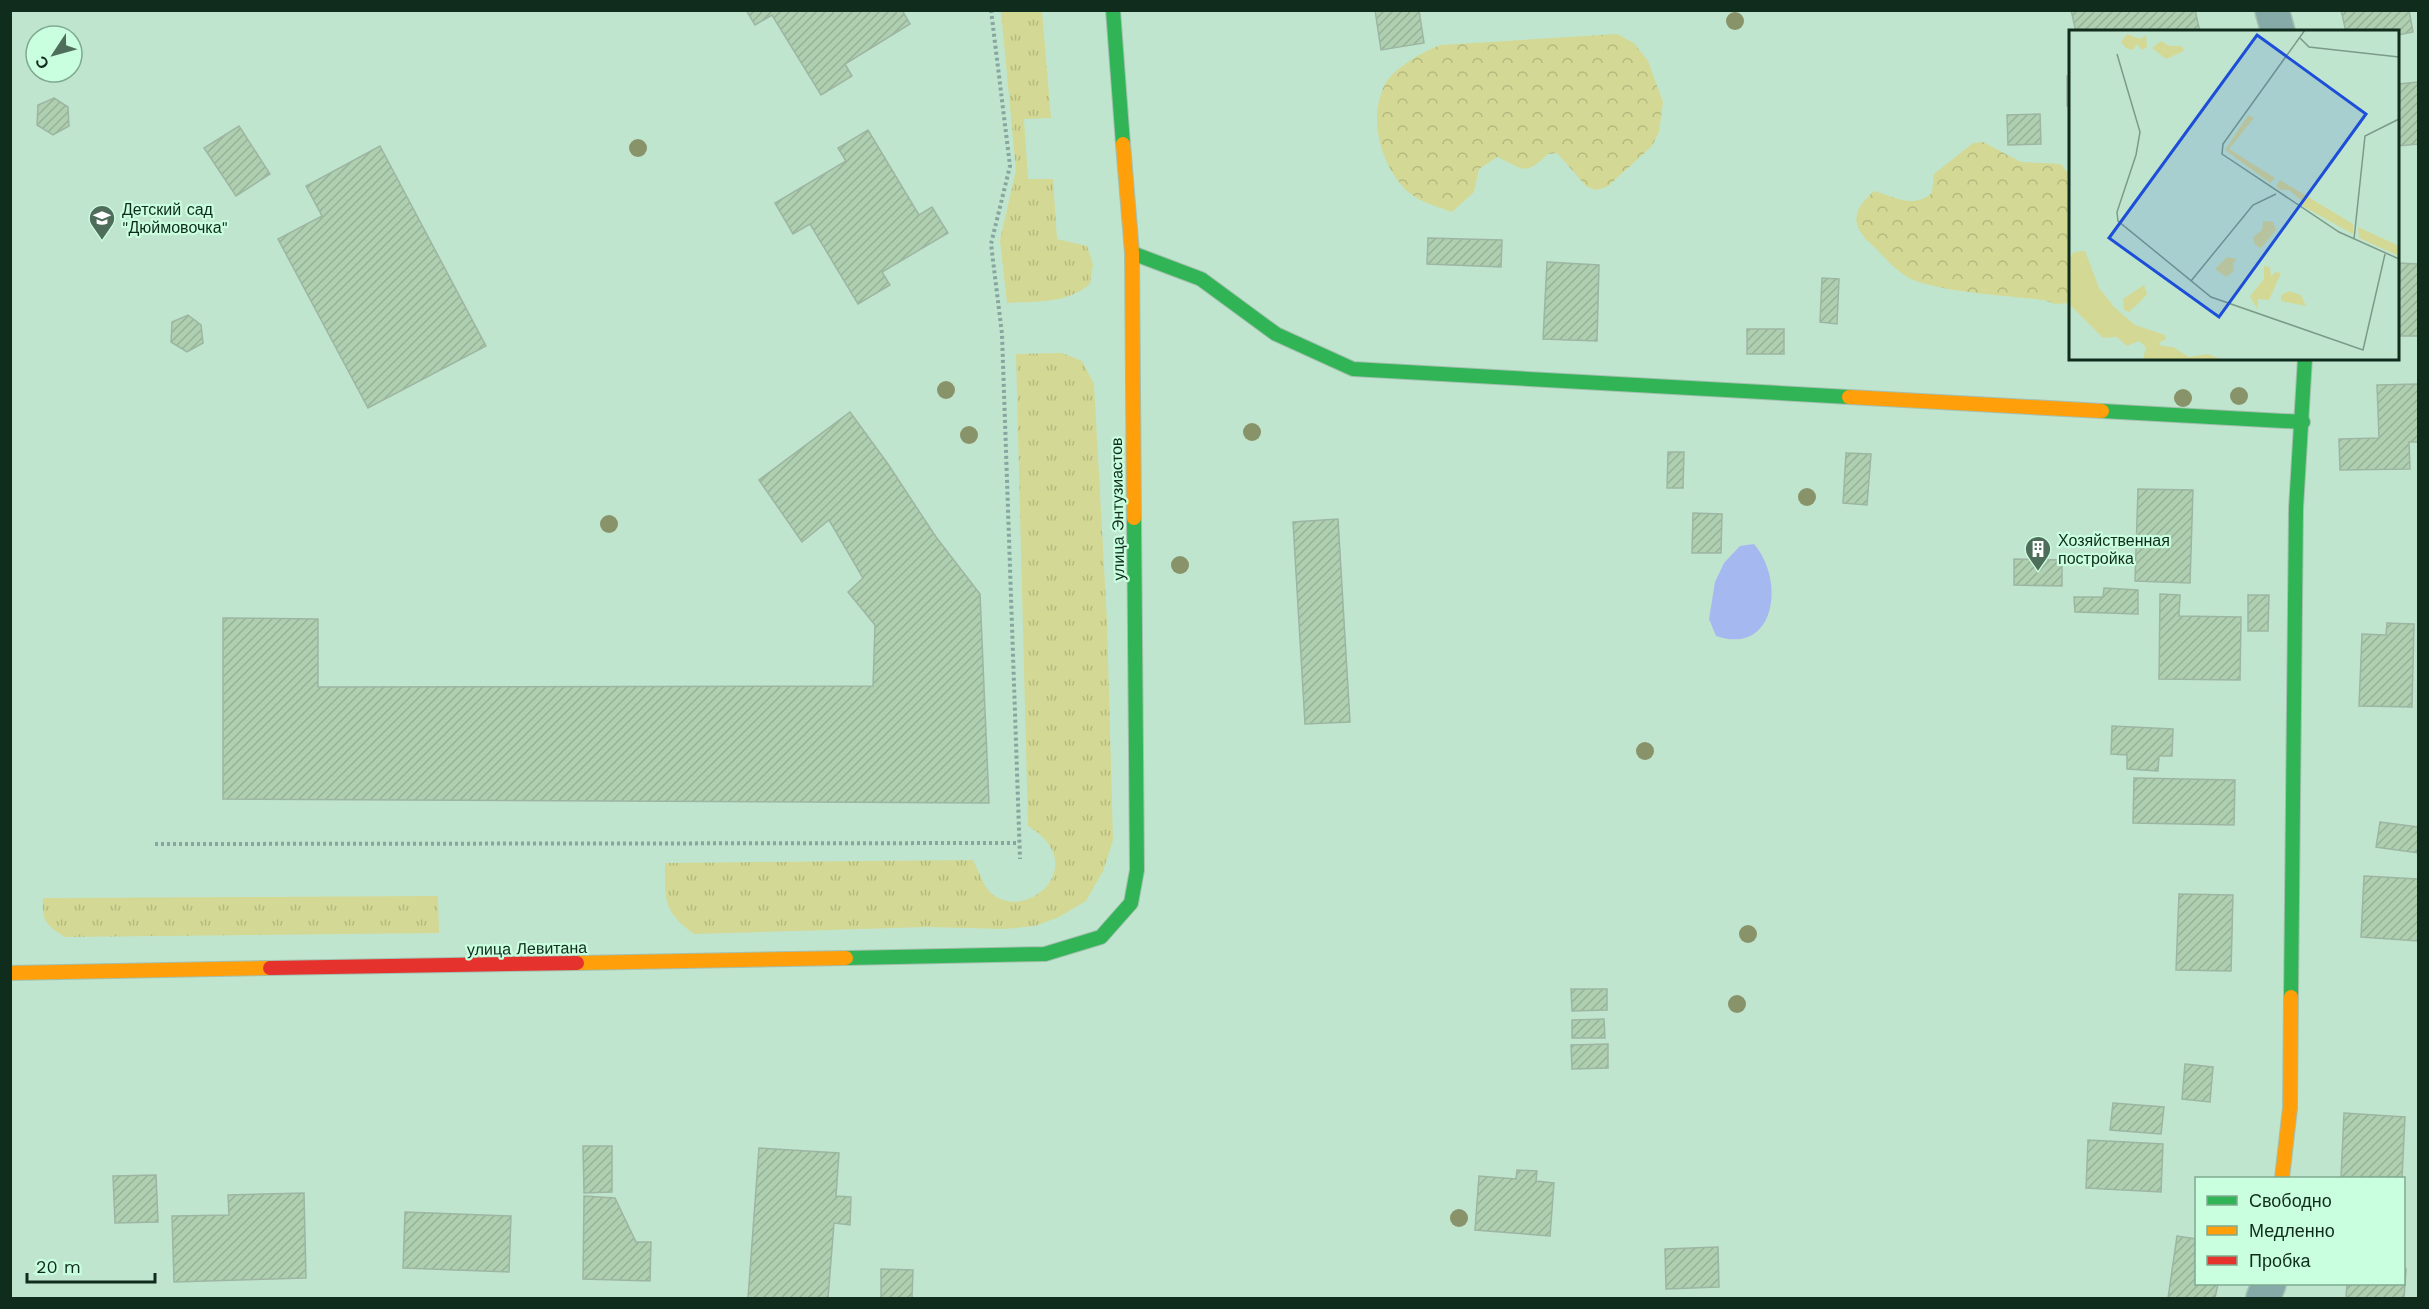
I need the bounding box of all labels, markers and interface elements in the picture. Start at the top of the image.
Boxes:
north arrow [24,24,84,84]
inset map [2069,30,2399,360]
text: С [31,52,53,73]
place label: Детский сад "Дюймовочка" [122,200,228,237]
school or university icon: Детский сад "Дюймовочка" [87,203,117,241]
street label: улица Энтузиастов [1107,437,1128,581]
place label: Хозяйственная постройка [2058,531,2170,568]
building icon: Хозяйственная постройка [2023,534,2053,572]
street label: улица Левитана [467,938,587,959]
legend [2195,1177,2405,1285]
text: Свободно [2249,1190,2332,1211]
text: Медленно [2249,1220,2335,1241]
scale bar [27,1246,154,1284]
text: Пробка [2249,1250,2312,1271]
text: 20 m [36,1256,81,1277]

